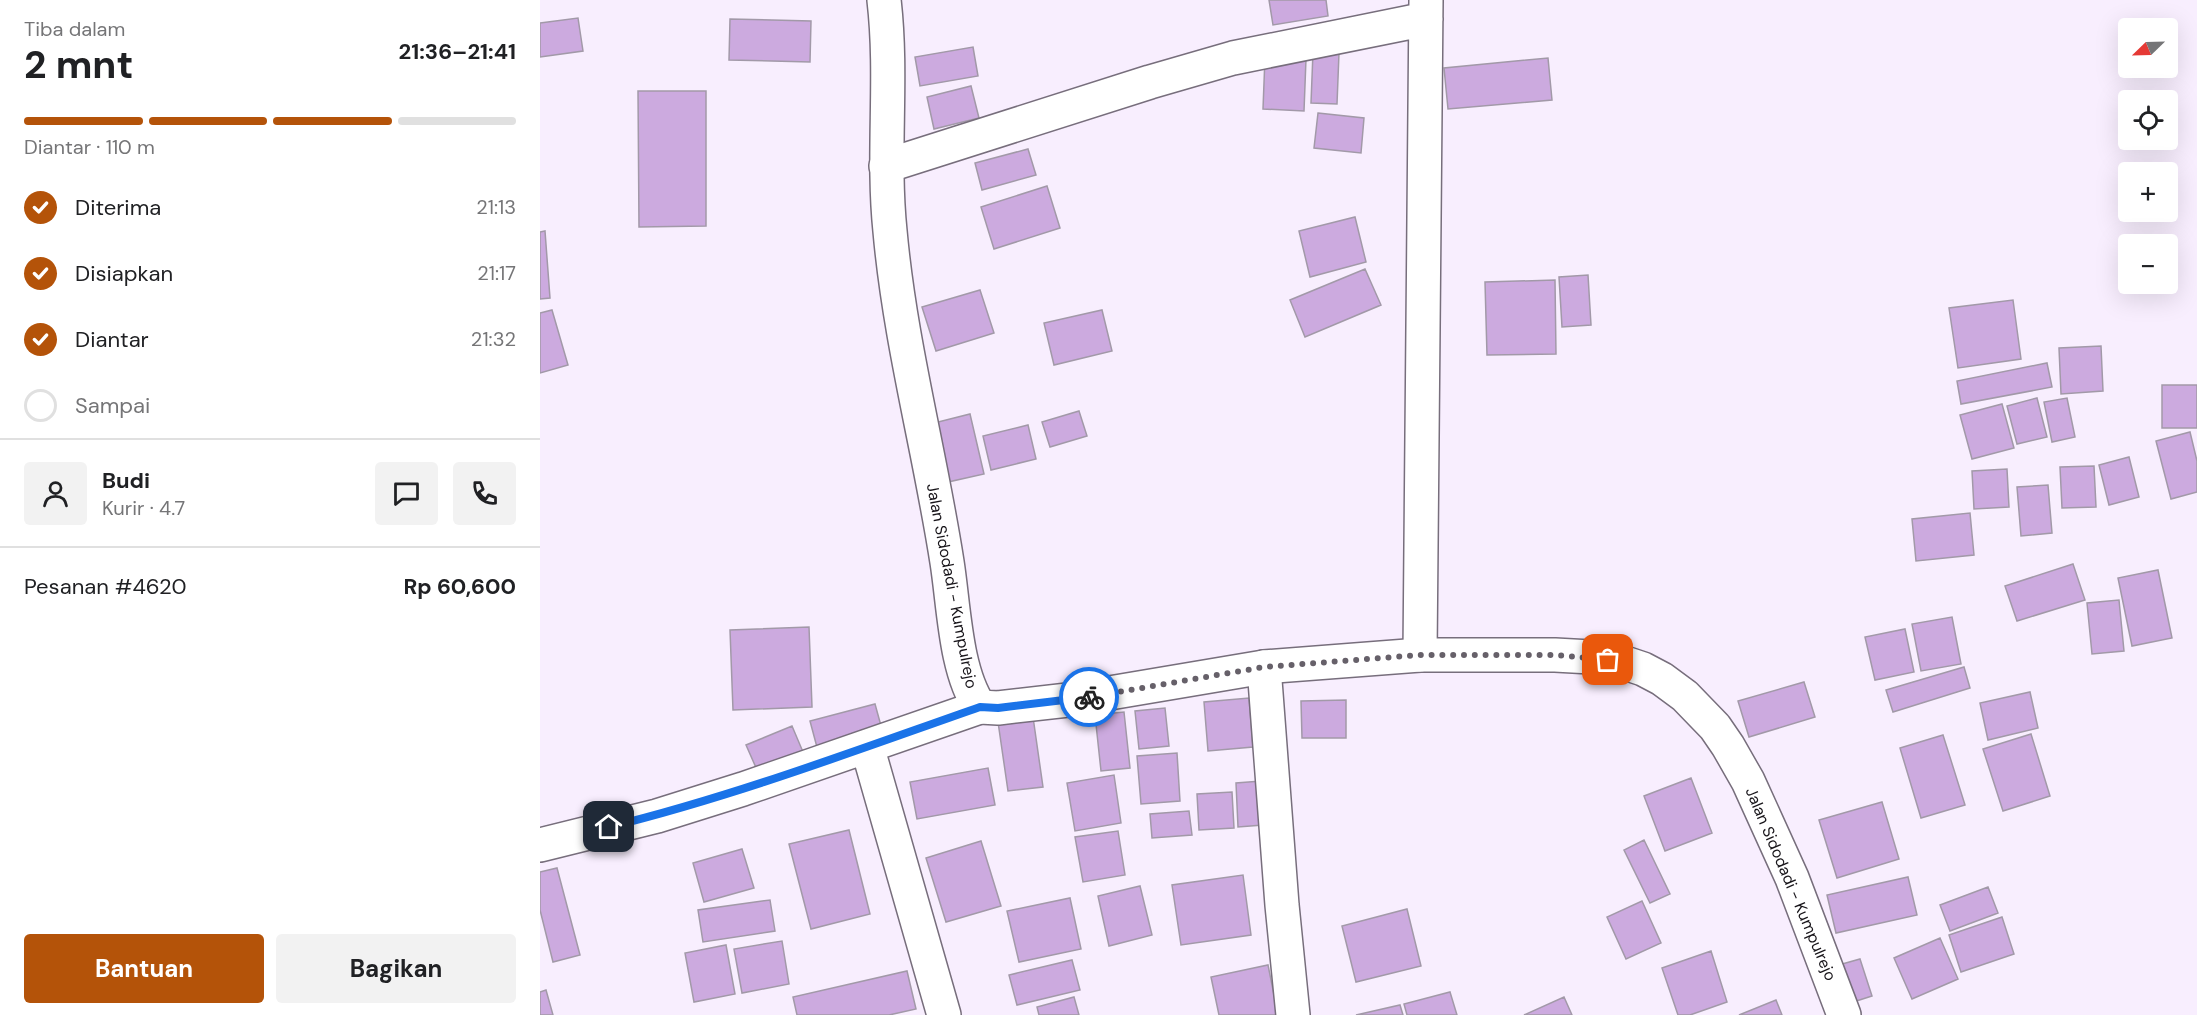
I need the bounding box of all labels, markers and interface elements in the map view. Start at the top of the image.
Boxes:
text: Tiba dalam [24,16,125,42]
north arrow [2118,18,2178,78]
map controls [2118,18,2178,294]
text: 21:36–21:41 [399,37,516,66]
text: 2 mnt [24,39,133,90]
button: locate [2118,90,2178,150]
text: Diantar · 110 m [24,134,155,160]
button: + [2118,162,2178,222]
icon: check [24,191,57,224]
text: Diterima [75,193,161,222]
text: 21:13 [476,194,516,220]
button: − [2118,234,2178,294]
icon: check [24,257,57,290]
text: Disiapkan [75,259,173,288]
text: 21:17 [477,260,516,286]
icon: check [24,323,57,356]
text: Diantar [75,325,149,354]
text: 21:32 [471,326,516,352]
text: Sampai [75,391,150,420]
button: person [24,462,87,525]
button: chat [375,462,438,525]
button: phone [453,462,516,525]
text: Budi [102,466,150,495]
street label: Jalan Sidodadi - Kumpulrejo [922,482,982,690]
text: Kurir · 4.7 [102,495,185,521]
text: Pesanan #4620 [24,572,187,601]
text: Rp 60,600 [403,572,516,601]
pin [1582,634,1633,685]
icon: bag [1591,643,1624,676]
courier [1059,667,1119,727]
icon: bike [1073,681,1106,714]
street label: Jalan Sidodadi - Kumpulrejo [1741,784,1841,984]
pin [583,801,634,852]
icon: home [592,810,625,843]
button: Bantuan [24,934,264,1003]
button: Bagikan [276,934,516,1003]

